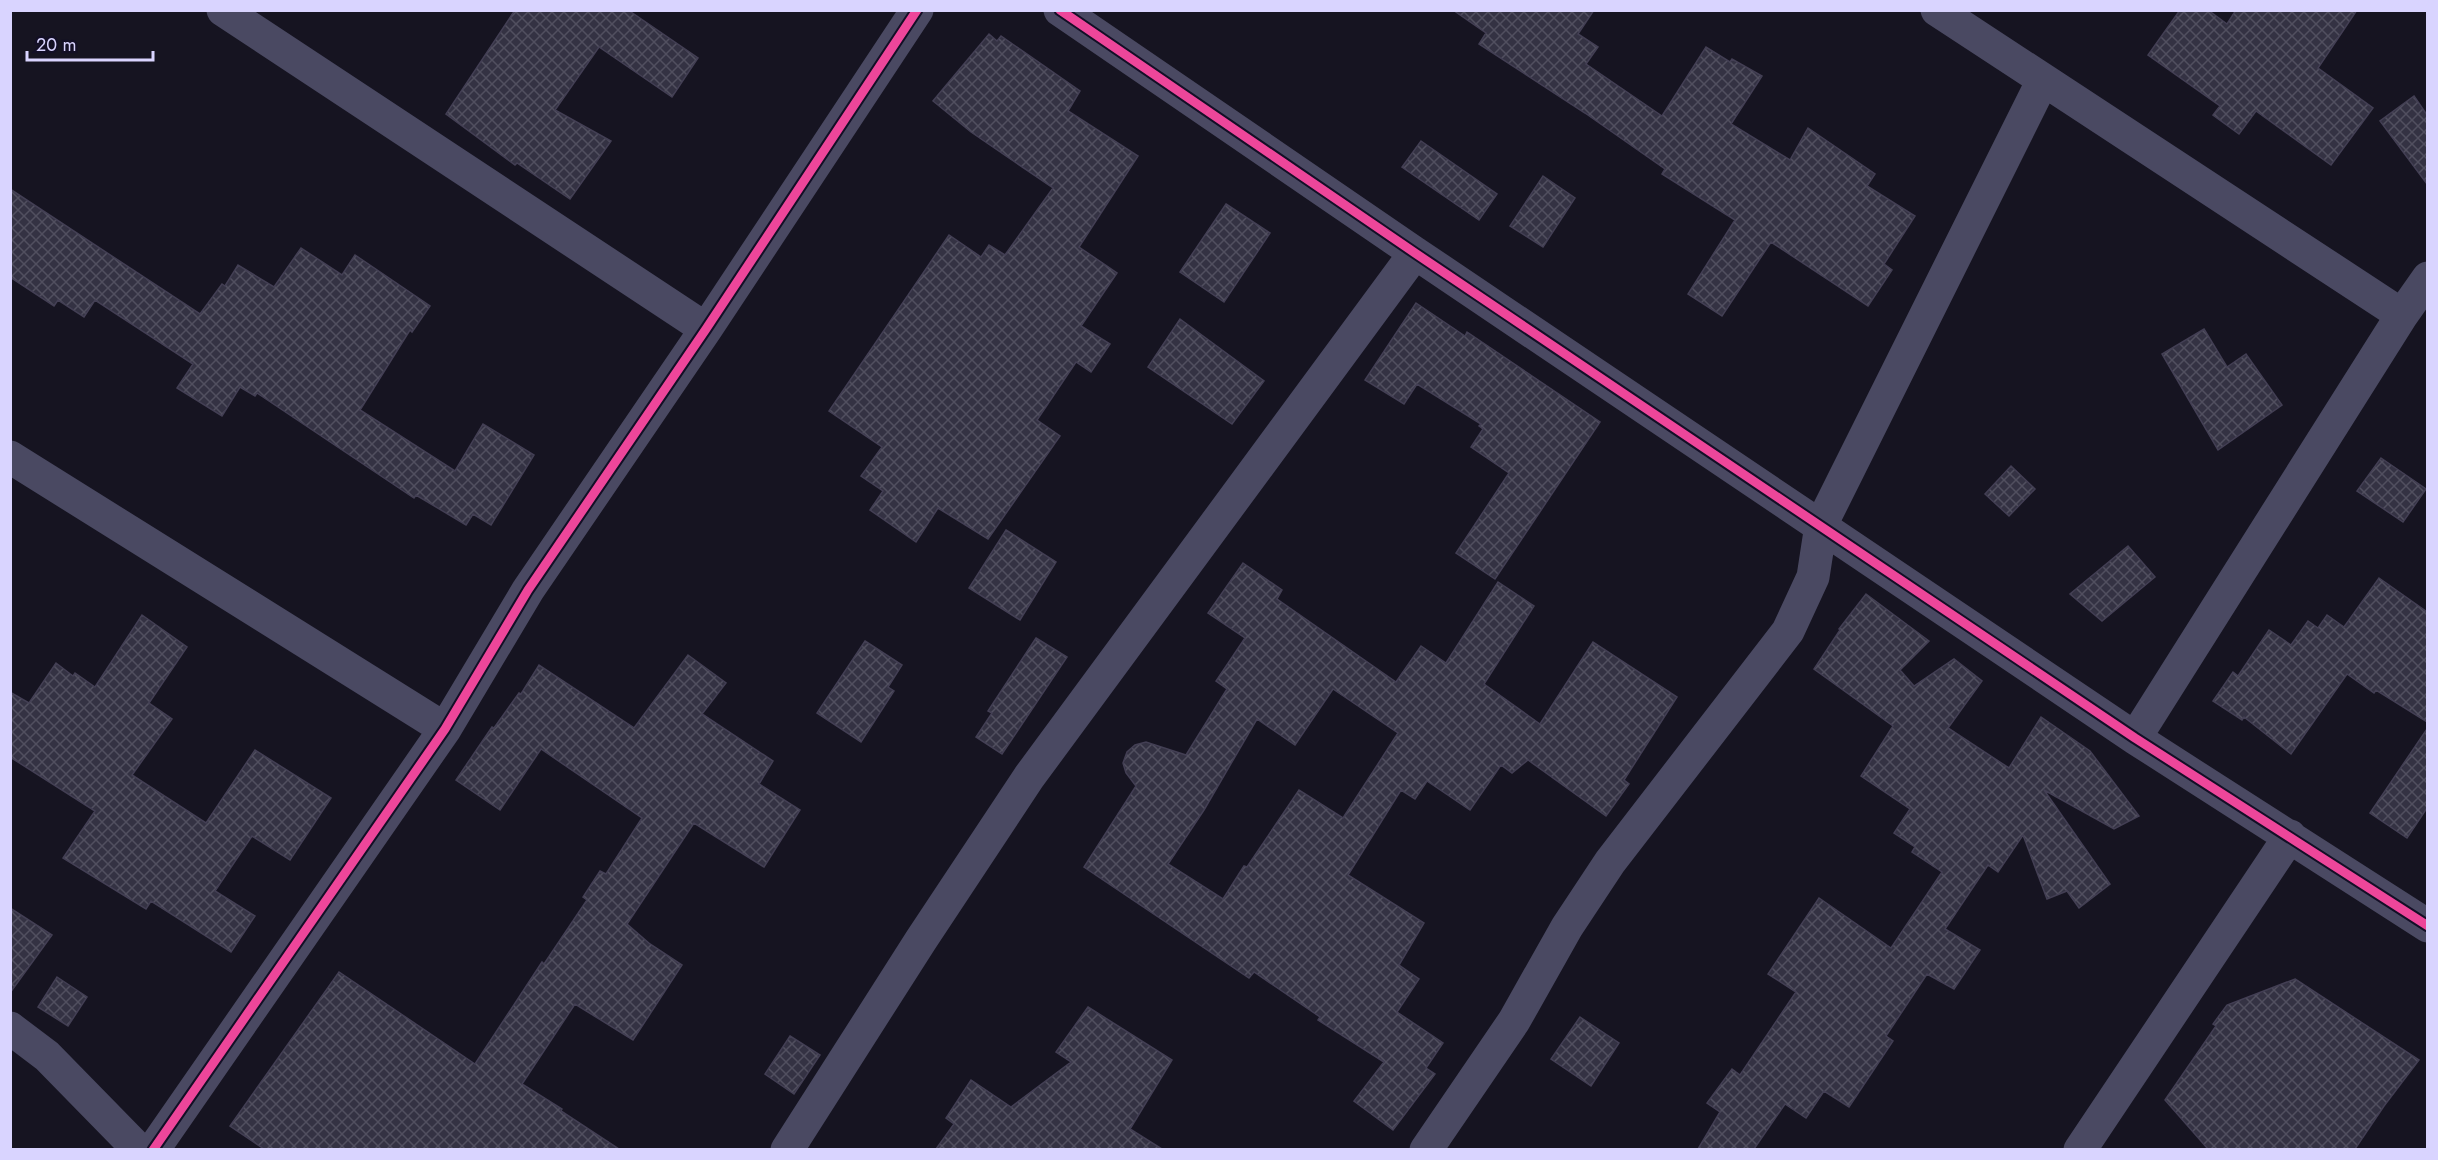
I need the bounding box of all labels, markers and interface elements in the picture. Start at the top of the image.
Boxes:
scale bar [27,24,153,62]
text: 20 m [36,32,76,58]

